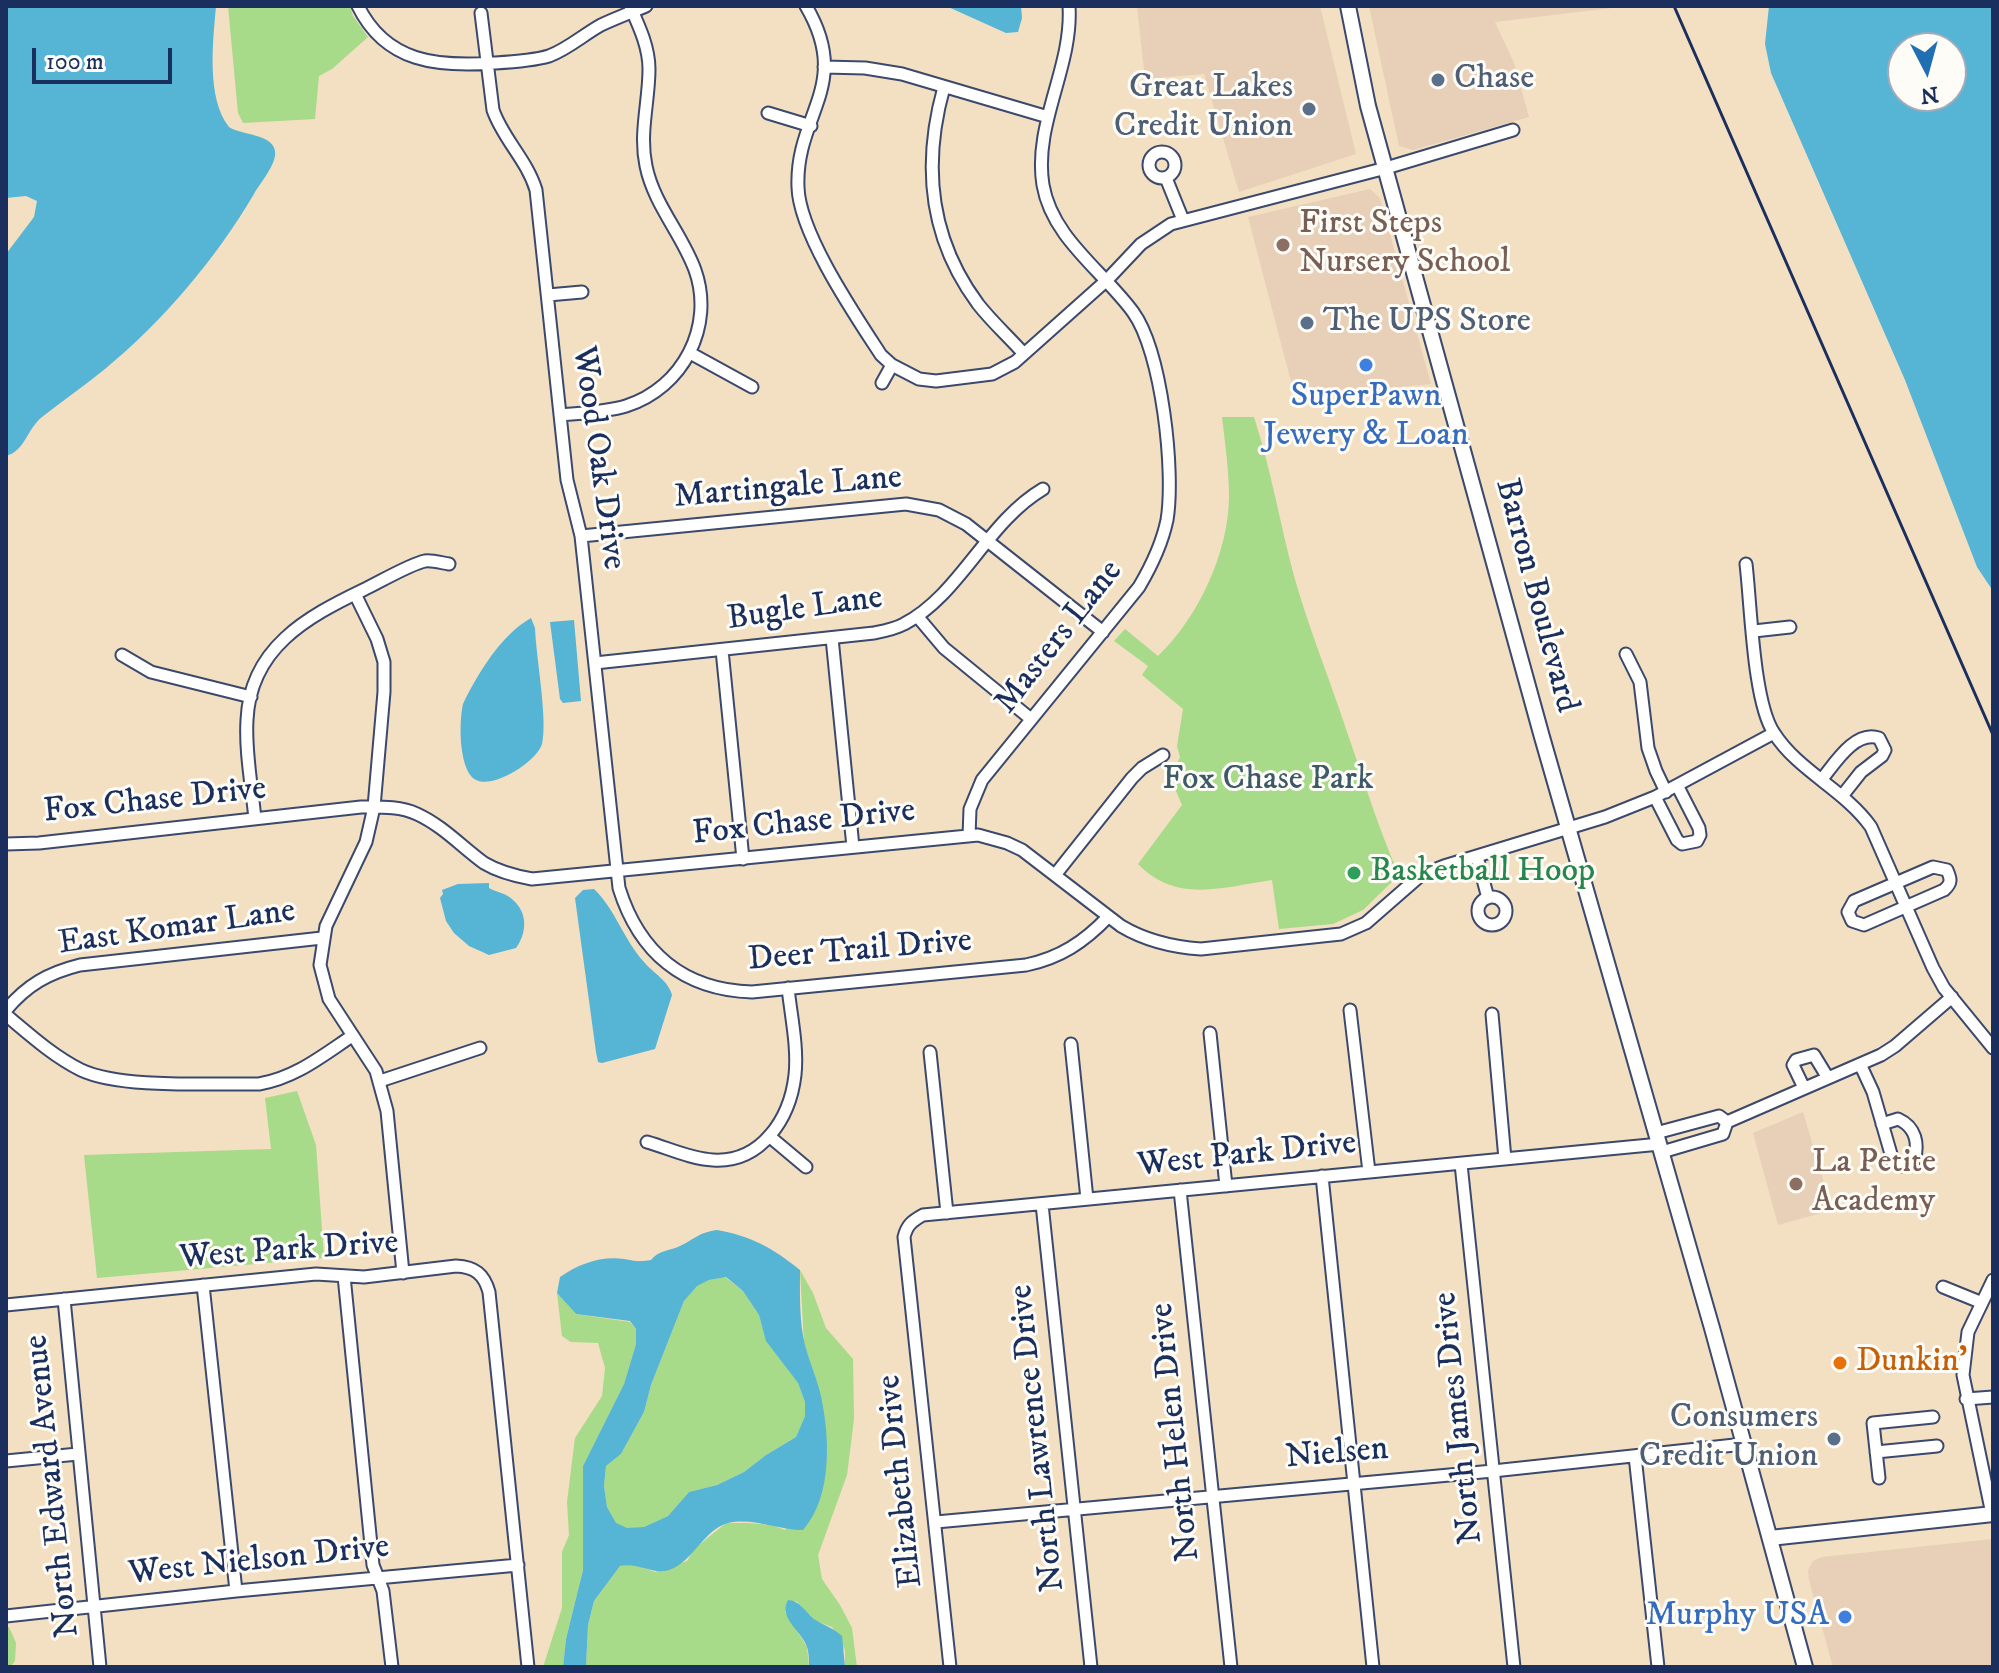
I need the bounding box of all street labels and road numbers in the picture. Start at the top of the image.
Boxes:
street label: Wood Oak Drive [561,344,633,572]
street label: Martingale Lane [672,459,904,519]
street label: Barron Boulevard [1484,475,1586,717]
street label: Masters Lane [987,553,1133,723]
street label: Bugle Lane [725,579,885,641]
street label: Fox Chase Drive [42,770,268,834]
street label: Fox Chase Drive [691,792,917,856]
street label: East Komar Lane [56,892,298,966]
street label: Deer Trail Drive [746,922,974,982]
street label: West Park Drive [1136,1124,1358,1188]
street label: West Park Drive [178,1224,400,1280]
street label: North Lawrence Drive [1003,1282,1075,1594]
street label: North James Drive [1426,1290,1494,1546]
street label: North Helen Drive [1143,1301,1211,1563]
street label: North Edward Avenue [18,1333,90,1639]
street label: Elizabeth Drive [871,1372,933,1590]
street label: Nielsen [1284,1430,1390,1480]
street label: West Nielson Drive [127,1528,391,1596]

